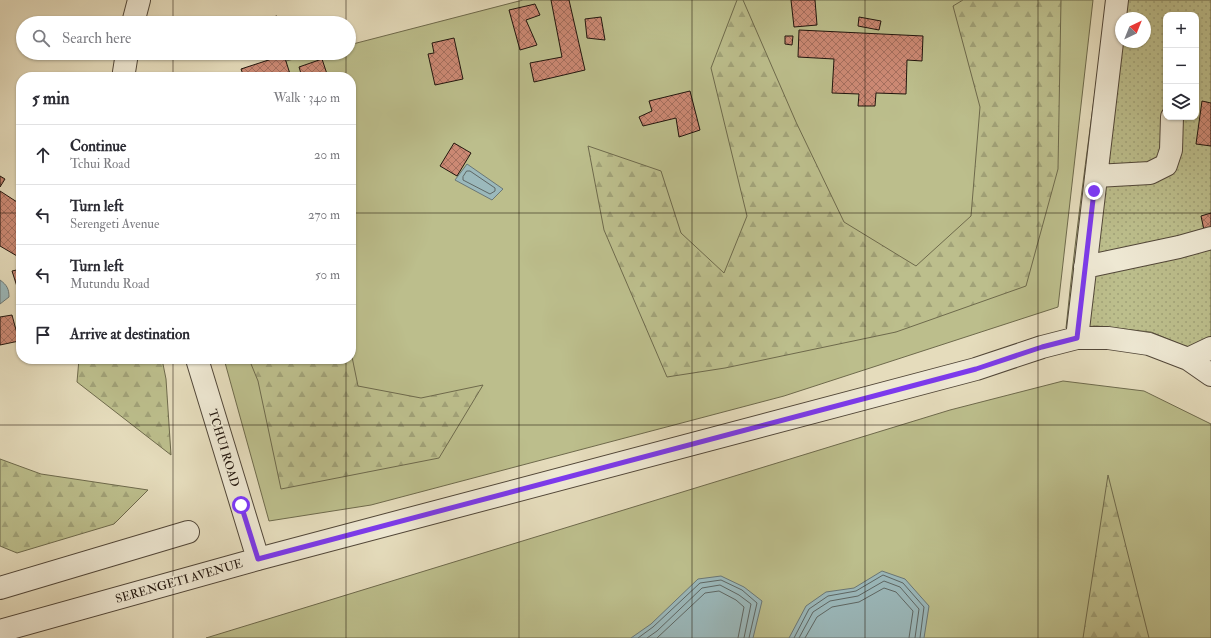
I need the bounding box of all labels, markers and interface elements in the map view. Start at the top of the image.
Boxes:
north arrow [1115,12,1151,48]
map controls [1163,12,1199,120]
button: + [1163,12,1199,48]
search box [16,16,356,60]
icon: search [30,27,52,49]
text: Search here [62,29,131,48]
button: − [1163,48,1199,84]
button: layers [1163,84,1199,120]
text: 5 min [32,88,70,109]
text: Walk · 340 m [274,90,340,106]
text: Continue [70,137,126,156]
icon: ahead [32,144,54,166]
text: 20 m [314,147,340,163]
text: Tchui Road [70,156,130,172]
route end [1085,182,1103,200]
text: Turn left [70,197,124,216]
icon: left [32,204,54,226]
text: 270 m [308,207,340,223]
text: Serengeti Avenue [70,216,159,232]
text: Turn left [70,257,124,276]
icon: left [32,264,54,286]
text: 50 m [315,267,340,283]
text: Mutundu Road [70,276,150,292]
icon: arrive [32,324,54,346]
text: Arrive at destination [70,325,190,344]
street label: TCHUI ROAD [205,408,243,489]
route start [232,496,250,514]
street label: SERENGETI AVENUE [114,556,245,607]

